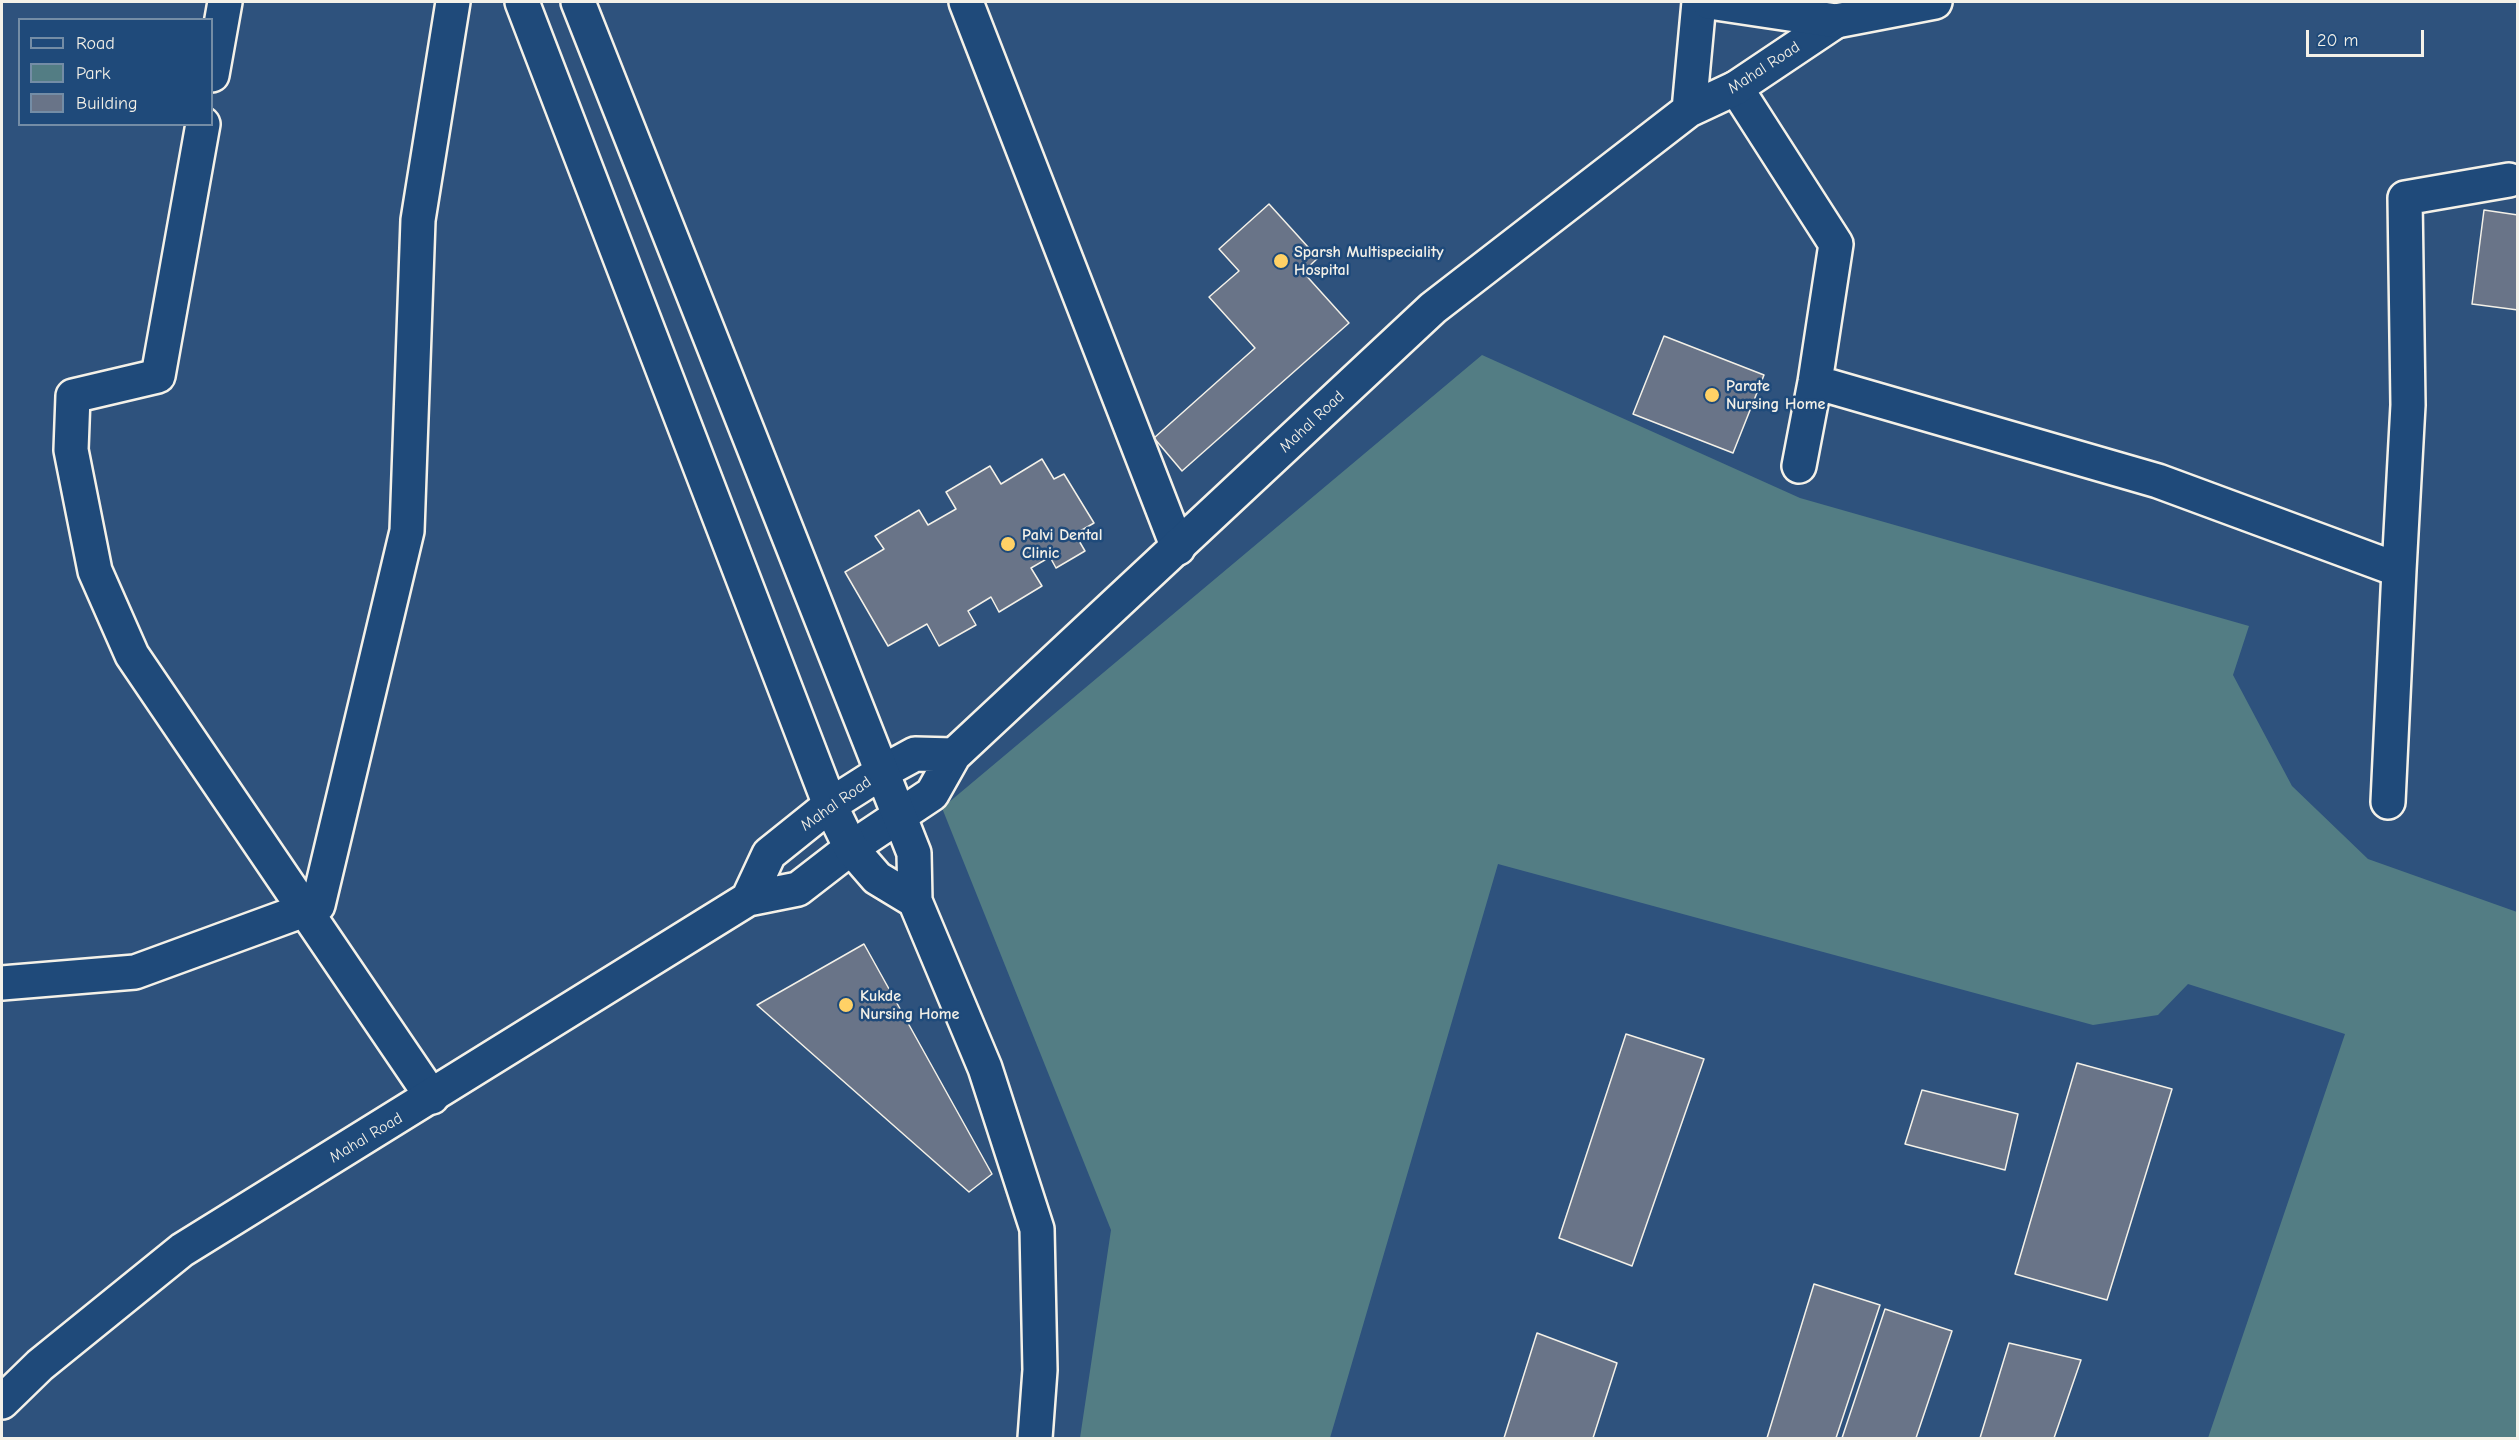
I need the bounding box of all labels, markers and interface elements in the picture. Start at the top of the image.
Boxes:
legend [18,18,213,126]
scale bar [2309,18,2428,56]
text: 20 m [2317,30,2358,51]
text: Road [76,33,115,54]
street label: Mahal Road [1724,38,1804,98]
text: Park [76,63,110,84]
text: Building [76,93,138,114]
place label: Sparsh Multispeciality Hospital [1294,242,1443,280]
marker: Sparsh Multispeciality Hospital [1272,252,1290,270]
place label: Parate Nursing Home [1726,376,1825,414]
marker: Parate Nursing Home [1703,386,1721,404]
street label: Mahal Road [1276,387,1348,457]
place label: Palvi Dental Clinic [1022,525,1102,563]
marker: Palvi Dental Clinic [999,535,1017,553]
street label: Mahal Road [797,773,875,835]
place label: Kukde Nursing Home [860,986,959,1024]
marker: Kukde Nursing Home [837,996,855,1014]
street label: Mahal Road [326,1109,406,1167]

